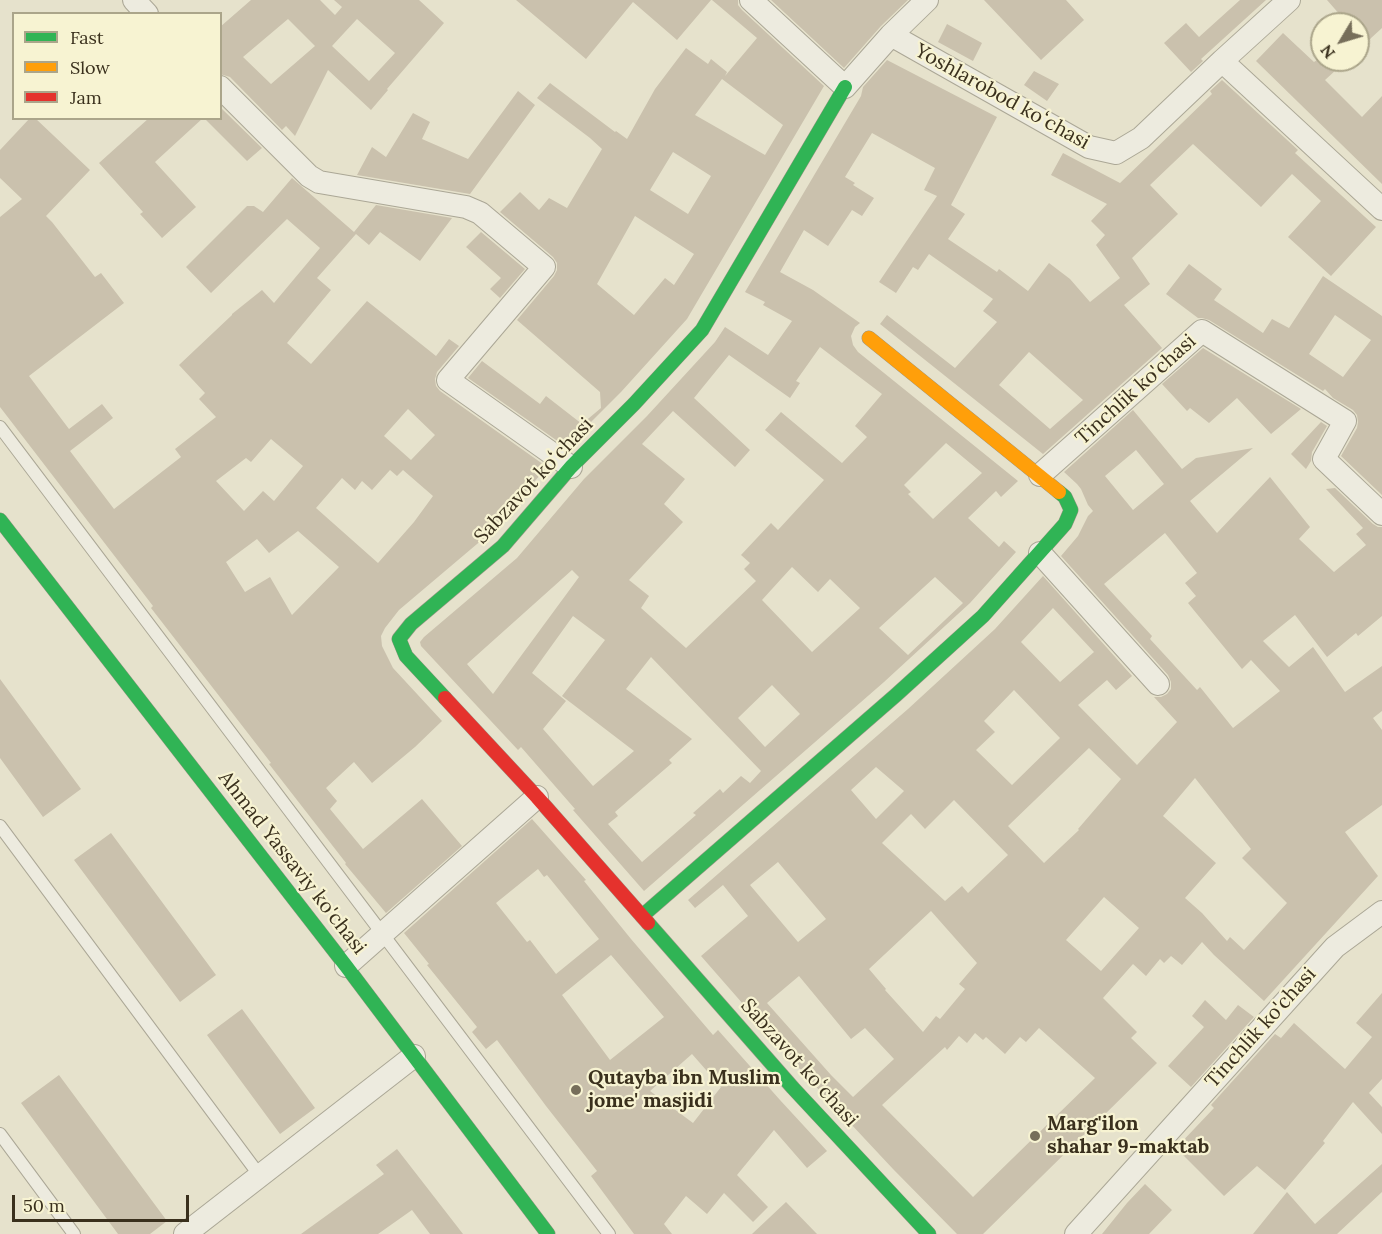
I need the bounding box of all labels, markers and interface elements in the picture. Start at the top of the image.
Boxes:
legend [12,12,222,120]
north arrow [1310,12,1370,72]
text: Fast [70,26,104,49]
street label: Yoshlarobod koʻchasi [910,39,1094,155]
text: N [1316,41,1339,63]
text: Slow [70,56,110,79]
text: Jam [70,86,102,109]
street label: Tinchlik ko'chasi [1071,330,1201,450]
street label: Sabzavot koʻchasi [469,413,599,549]
street label: Ahmad Yassaviy ko'chasi [213,767,371,959]
street label: Tinchlik ko'chasi [1201,963,1321,1093]
street label: Sabzavot koʻchasi [735,994,863,1132]
place label: Qutayba ibn Muslim jome' masjidi [588,1066,780,1113]
marker: Qutayba ibn Muslim jome' masjidi [569,1083,583,1097]
place label: Marg'ilon shahar 9-maktab [1047,1112,1209,1159]
marker: Marg'ilon shahar 9-maktab [1028,1129,1042,1143]
scale bar [15,1183,192,1221]
text: 50 m [23,1194,65,1217]

